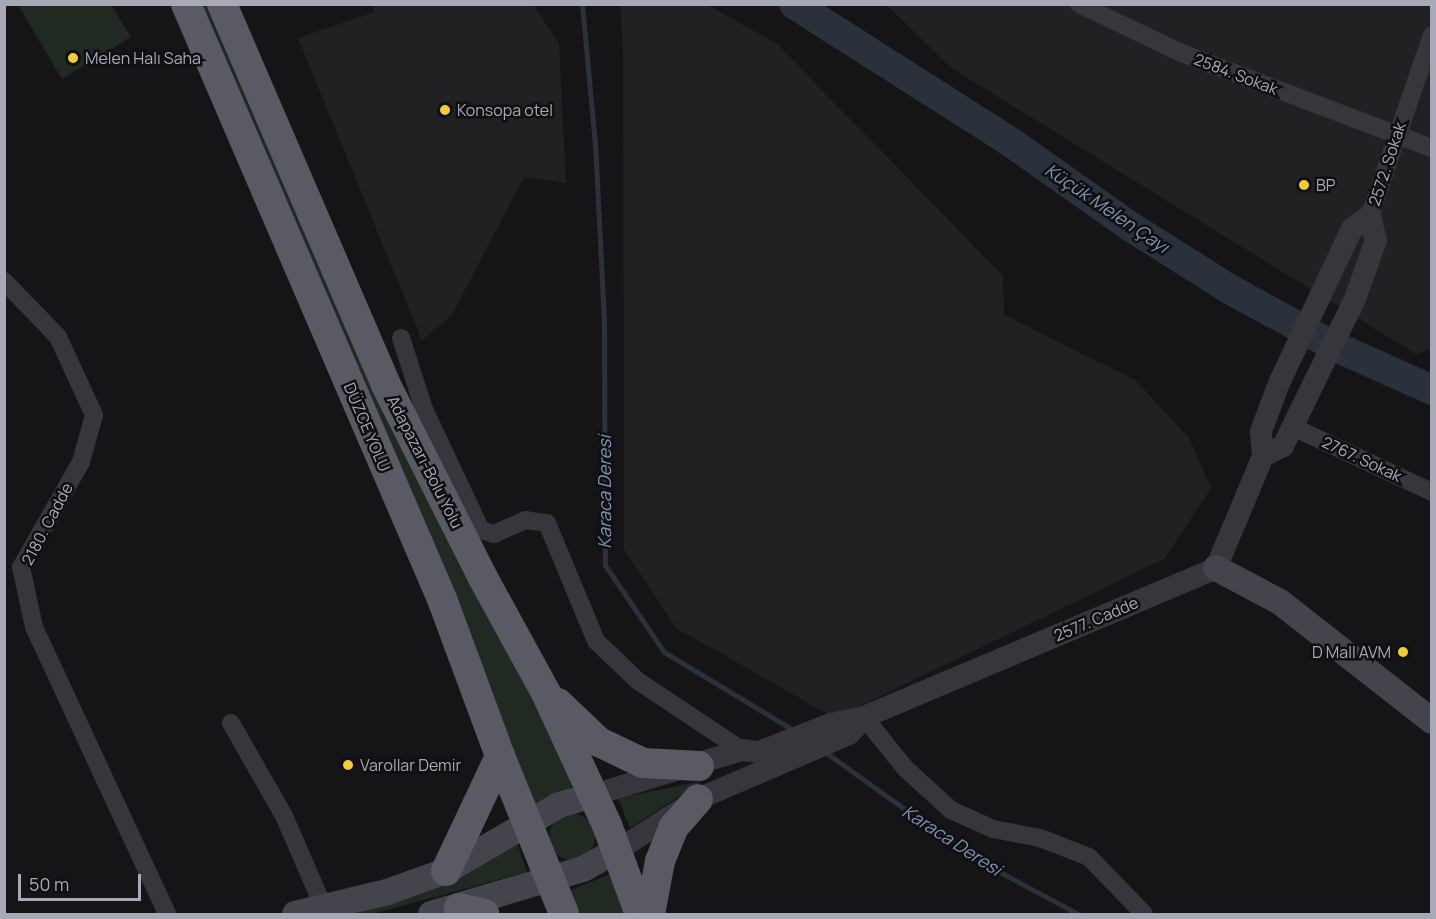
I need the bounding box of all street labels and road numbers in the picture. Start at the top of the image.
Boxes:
street label: 2584. Sokak [1191,49,1281,99]
street label: 2572. Sokak [1364,120,1410,208]
street label: DÜZCE YOLU [340,380,394,474]
street label: Adapazarı-Bolu Yolu [383,393,467,531]
street label: 2767. Sokak [1319,432,1405,486]
street label: 2180. Cadde [17,480,77,568]
street label: 2577. Cadde [1051,593,1141,645]

